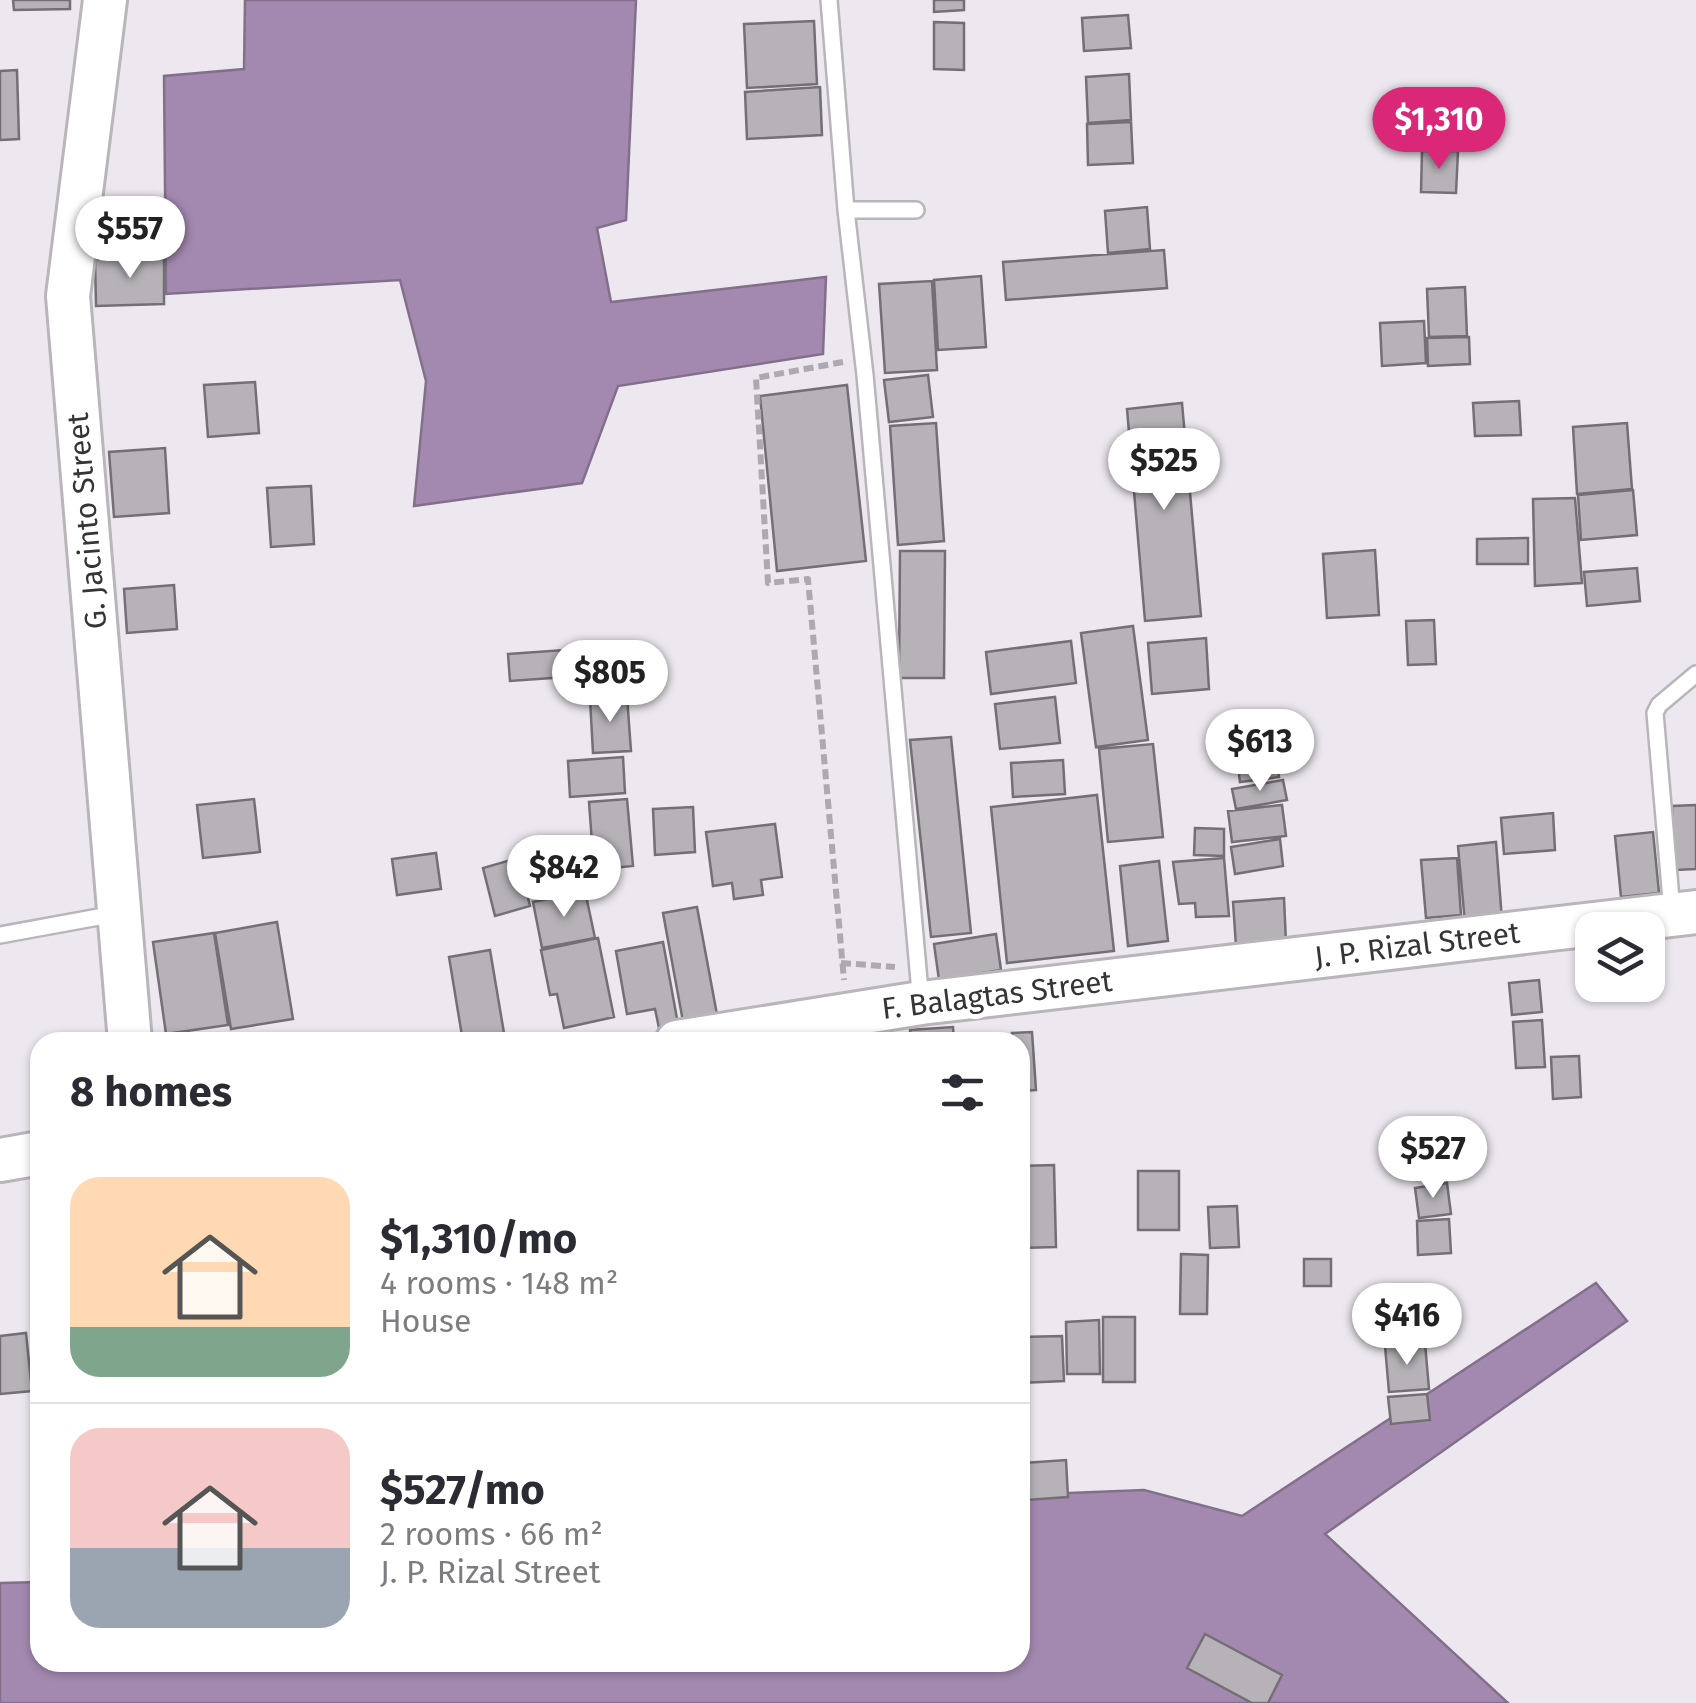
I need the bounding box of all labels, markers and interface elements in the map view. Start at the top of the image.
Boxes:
pin: $1,310 [1358,87,1520,172]
text: $1,310 [1395,100,1483,138]
pin: $557 [71,196,189,281]
text: $557 [97,209,163,247]
street label: G. Jacinto Street [60,411,114,631]
pin: $525 [1105,428,1223,513]
text: $525 [1130,441,1198,479]
pin: $805 [551,640,669,725]
text: $805 [574,653,646,691]
pin: $613 [1201,709,1319,794]
text: $613 [1227,722,1293,760]
pin: $842 [505,835,623,920]
text: $842 [529,848,599,886]
map controls [1575,912,1665,1002]
button: layers [1575,912,1665,1002]
street label: J. P. Rizal Street [1312,915,1522,975]
street label: F. Balagtas Street [880,963,1114,1027]
icon: filters [935,1065,990,1120]
text: 8 homes [70,1067,232,1117]
pin: $527 [1374,1116,1492,1201]
text: $527 [1400,1129,1466,1167]
text: $1,310/mo [380,1214,577,1264]
icon: home [150,1217,270,1337]
text: 4 rooms · 148 m² [380,1264,618,1302]
pin: $416 [1348,1283,1466,1368]
text: $416 [1374,1296,1440,1334]
text: House [380,1302,471,1340]
text: $527/mo [380,1465,545,1515]
icon: home [150,1468,270,1588]
text: 2 rooms · 66 m² [380,1515,603,1553]
text: J. P. Rizal Street [380,1553,600,1591]

